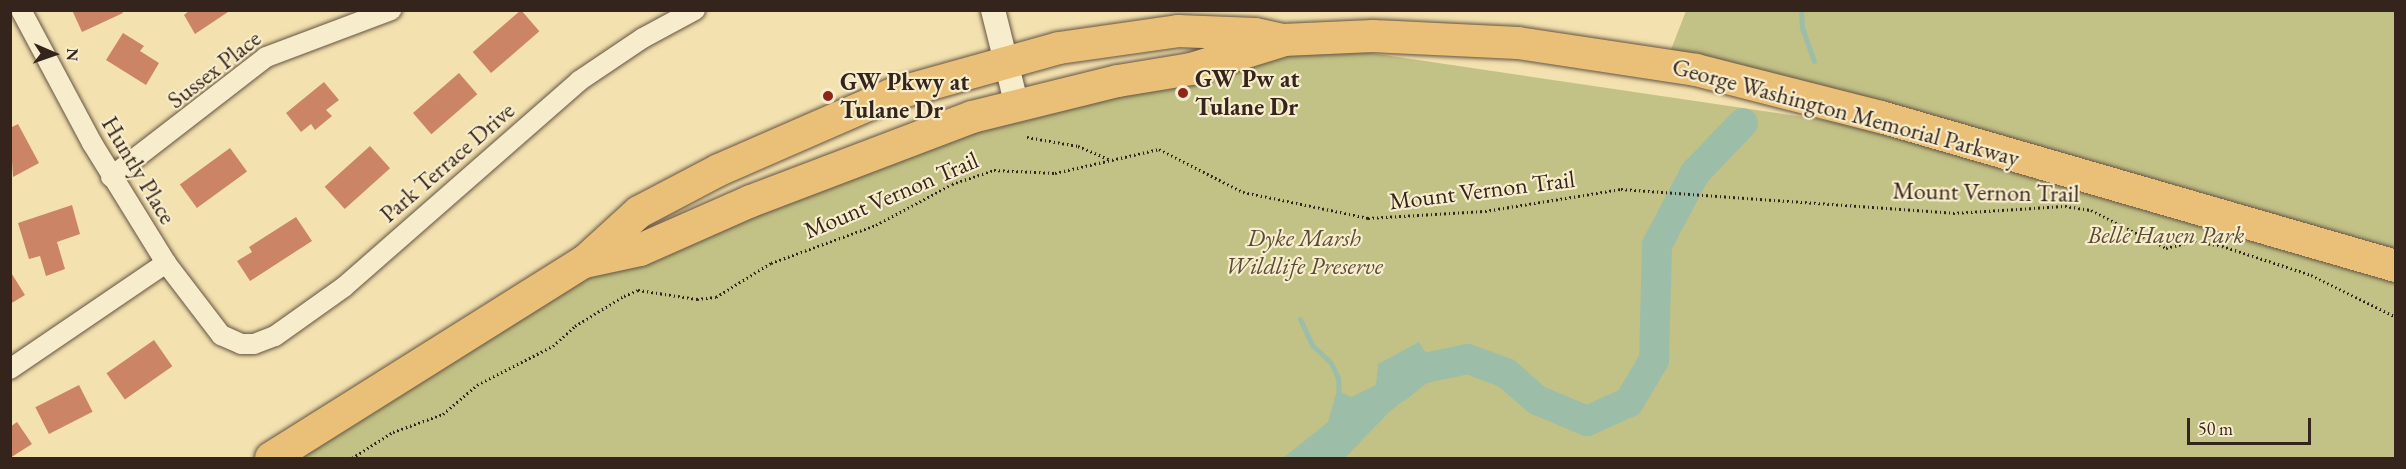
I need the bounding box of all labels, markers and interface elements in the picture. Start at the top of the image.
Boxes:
north arrow [24,24,84,84]
street label: Sussex Place [162,24,266,114]
text: N [62,48,83,61]
street label: George Washington Memorial Parkway [1669,52,2023,172]
place label: GW Pw at Tulane Dr [1195,65,1300,121]
place label: GW Pkwy at Tulane Dr [840,68,969,124]
marker: GW Pw at Tulane Dr [1176,86,1190,100]
marker: GW Pkwy at Tulane Dr [821,89,835,103]
street label: Park Terrace Drive [374,96,520,228]
street label: Huntly Place [96,111,182,229]
street label: Mount Vernon Trail [799,145,983,245]
street label: Mount Vernon Trail [1388,164,1576,216]
street label: Mount Vernon Trail [1892,176,2080,208]
park label: Belle Haven Park [2088,221,2244,249]
park label: Dyke Marsh Wildlife Preserve [1225,224,1383,280]
scale bar [2190,406,2314,444]
text: 50 m [2198,417,2233,440]

